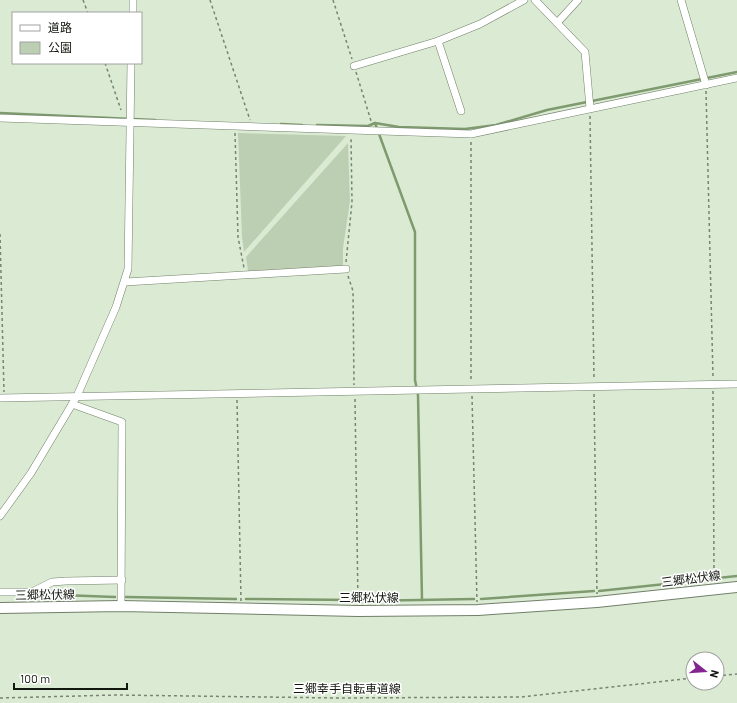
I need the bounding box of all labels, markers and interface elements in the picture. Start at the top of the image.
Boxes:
legend [12,12,142,64]
text: 道路 [48,20,72,34]
text: 公園 [48,40,72,54]
street label: 三郷松伏線 [660,567,722,589]
street label: 三郷松伏線 [15,586,75,602]
street label: 三郷松伏線 [339,590,399,604]
north arrow [685,651,725,691]
scale bar [14,665,127,691]
text: N [708,669,722,679]
text: 100 m [20,671,50,685]
street label: 三郷幸手自転車道線 [293,681,401,695]

